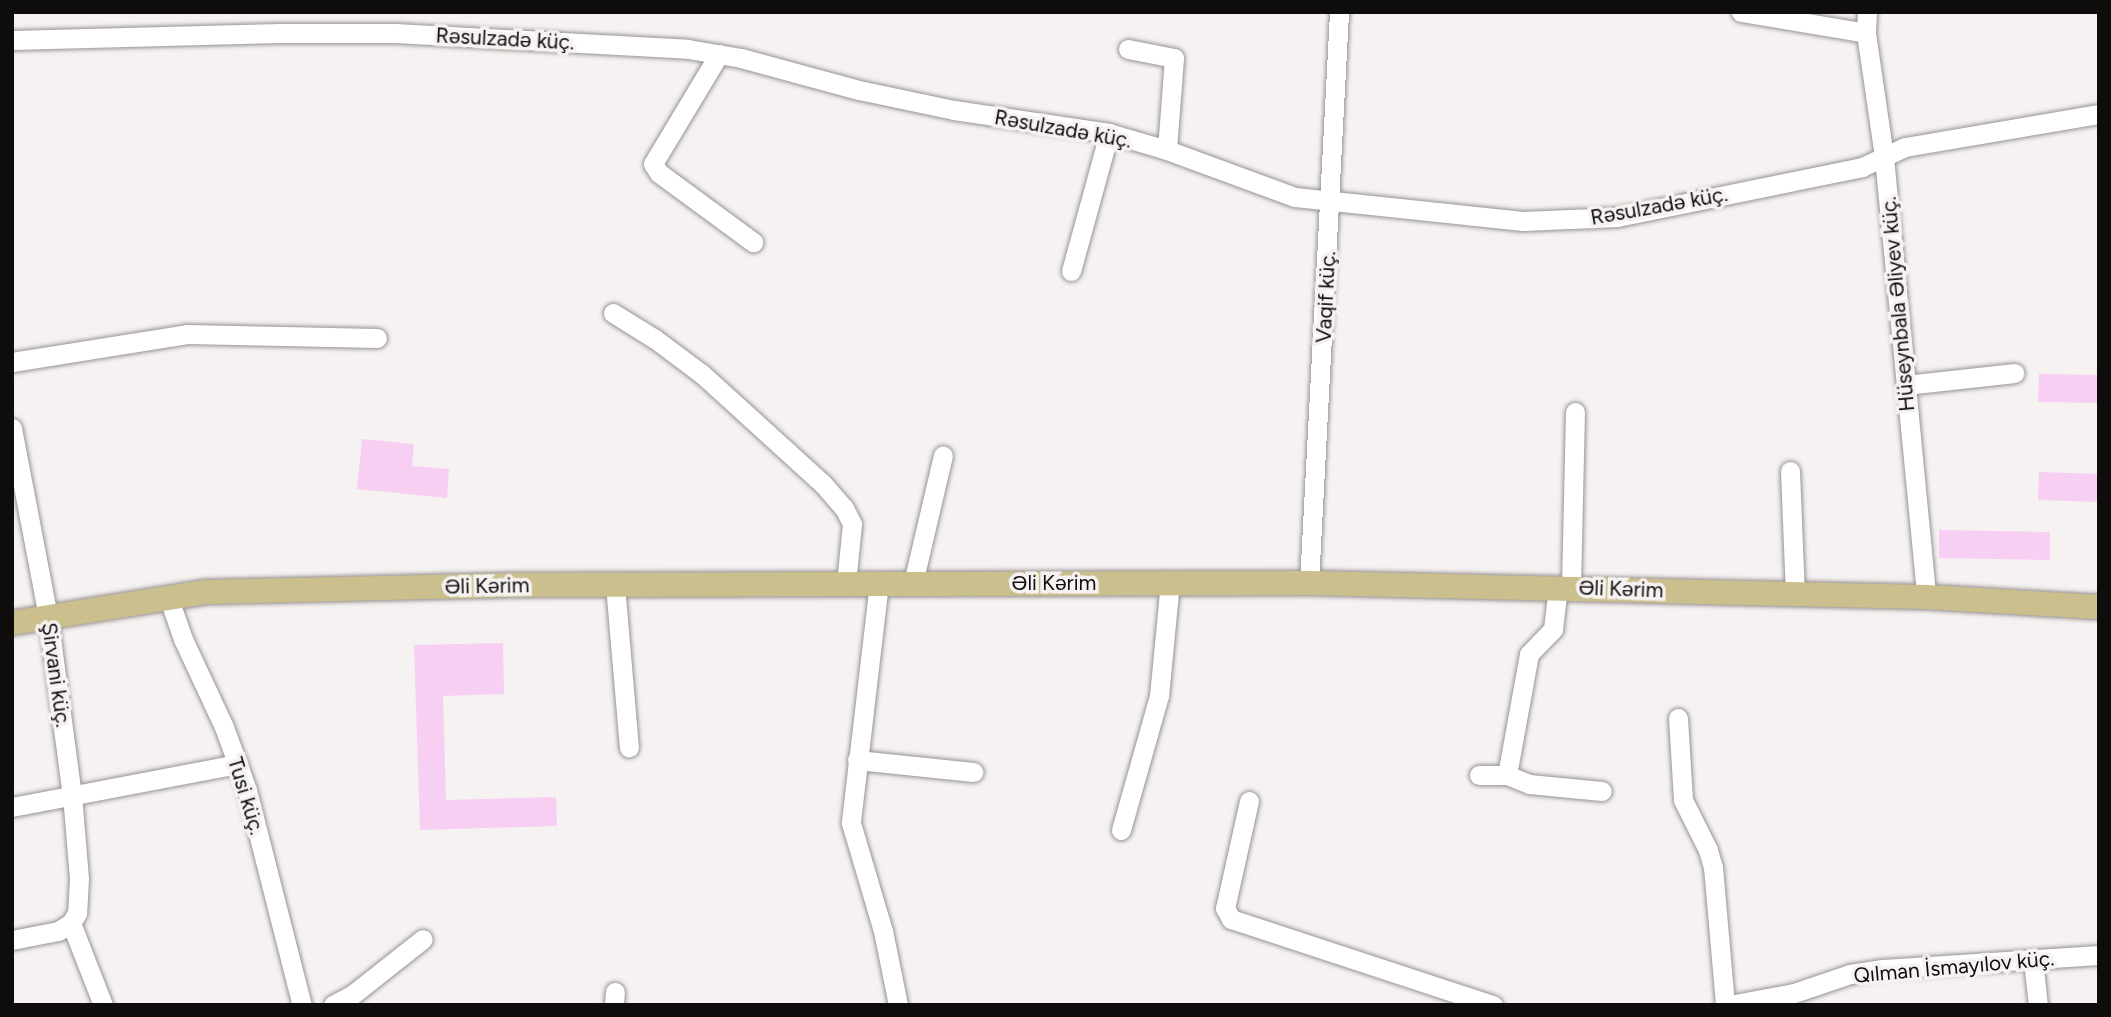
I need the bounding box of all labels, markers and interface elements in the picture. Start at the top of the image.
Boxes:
street label: Rəsulzadə küç. [435,23,575,55]
street label: Rəsulzadə küç. [992,105,1134,153]
street label: Rəsulzadə küç. [1588,182,1730,230]
street label: Hüseynbala Əliyev küç. [1876,195,1920,413]
street label: Vaqif küç. [1311,250,1341,344]
street label: Əli Kərim [1012,570,1096,596]
street label: Əli Kərim [444,573,530,599]
street label: Əli Kərim [1578,575,1664,603]
street label: Şirvani küç. [36,621,76,729]
street label: Tusi küç. [222,754,270,838]
street label: Qılman İsmayılov küç. [1853,946,2055,988]

